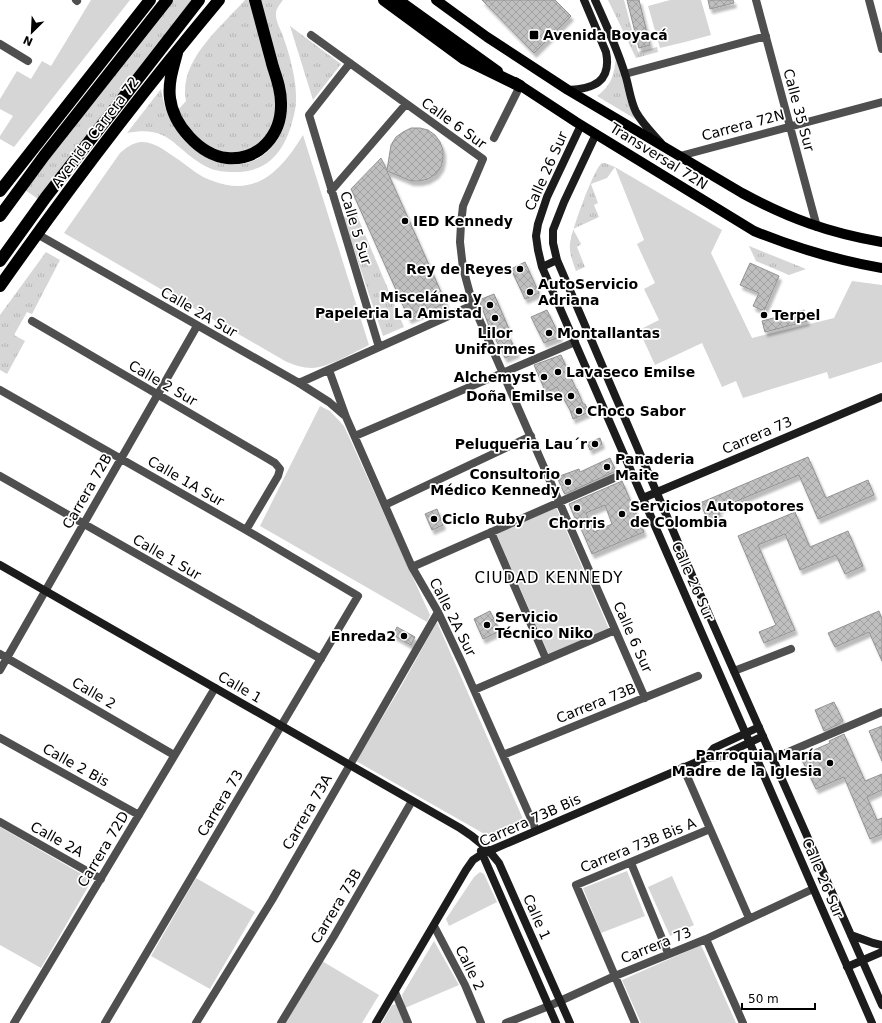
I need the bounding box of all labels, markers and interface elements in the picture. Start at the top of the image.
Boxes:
north arrow [12,12,52,52]
place label: Avenida Boyacá [543,27,668,43]
marker: Avenida Boyacá [528,29,540,41]
text: N [21,33,35,48]
street label: Calle 35 Sur [780,67,818,153]
street label: Avenida Carrera 72 [48,73,142,191]
street label: Calle 6 Sur [419,94,490,152]
street label: Carrera 72N [700,106,786,144]
street label: Transversal 72N [606,119,711,193]
street label: Calle 26 Sur [521,129,571,213]
street label: Calle 5 Sur [337,189,375,267]
place label: IED Kennedy [413,213,513,229]
marker: IED Kennedy [400,216,410,226]
place label: Rey de Reyes [406,261,512,277]
marker: Rey de Reyes [515,264,525,274]
place label: AutoServicio Adriana [538,276,639,308]
street label: Calle 2A Sur [158,284,240,340]
marker: AutoServicio Adriana [525,287,535,297]
place label: Miscelánea y Papeleria La Amistad [315,289,482,321]
marker: Miscelánea y Papeleria La Amistad [485,300,495,310]
place label: Terpel [772,307,820,323]
marker: Terpel [759,310,769,320]
marker: Lilor Uniformes [490,313,500,323]
place label: Lilor Uniformes [454,325,536,357]
place label: Montallantas [557,325,660,341]
marker: Montallantas [544,328,554,338]
street label: Calle 2 Sur [126,357,200,409]
place label: Lavaseco Emilse [566,364,695,380]
marker: Lavaseco Emilse [553,367,563,377]
place label: Alchemyst [454,369,536,385]
marker: Alchemyst [539,372,549,382]
place label: Doña Emilse [466,388,563,404]
marker: Doña Emilse [566,391,576,401]
place label: Choco Sabor [587,403,686,419]
marker: Choco Sabor [574,406,584,416]
street label: Carrera 73 [720,413,794,457]
place label: Peluqueria Lau´r [455,436,587,452]
marker: Peluqueria Lau´r [590,439,600,449]
street label: Carrera 72B [59,451,115,531]
place label: Panaderia Maite [615,451,694,483]
street label: Calle 1A Sur [145,453,227,509]
marker: Panaderia Maite [602,462,612,472]
place label: Consultorio Médico Kennedy [430,466,560,498]
marker: Consultorio Médico Kennedy [563,477,573,487]
place label: Servicios Autopotores de Colombia [630,498,804,530]
marker: Chorris [572,503,582,513]
marker: Servicios Autopotores de Colombia [617,509,627,519]
place label: Ciclo Ruby [442,511,525,527]
marker: Ciclo Ruby [429,514,439,524]
place label: Chorris [549,515,605,531]
street label: Calle 1 Sur [130,531,204,583]
street label: Calle 26 Sur [668,539,718,623]
district label: CIUDAD KENNEDY [475,569,623,587]
street label: Calle 2A Sur [426,575,480,659]
street label: Calle 6 Sur [610,599,656,675]
place label: Servicio Técnico Niko [495,609,593,641]
marker: Servicio Técnico Niko [482,620,492,630]
place label: Enreda2 [331,628,396,644]
marker: Enreda2 [399,631,409,641]
street label: Calle 1 [215,668,265,706]
street label: Calle 2 [69,674,119,712]
street label: Carrera 73B [554,680,638,726]
street label: Calle 2 Bis [40,740,112,790]
place label: Parroquia María Madre de la Iglesia [672,747,822,779]
marker: Parroquia María Madre de la Iglesia [825,758,835,768]
street label: Carrera 73 [194,767,246,839]
street label: Carrera 73A [279,771,335,852]
street label: Carrera 73B Bis [477,790,583,850]
street label: Carrera 72D [74,808,132,890]
street label: Carrera 73B Bis A [578,814,699,876]
street label: Calle 2A [28,818,86,860]
street label: Calle 26 Sur [799,836,847,920]
street label: Carrera 73B [307,866,365,946]
street label: Calle 1 [520,892,554,942]
street label: Carrera 73 [618,924,694,966]
street label: Calle 2 [452,943,488,993]
scale bar [742,985,815,1011]
text: 50 m [748,992,779,1006]

